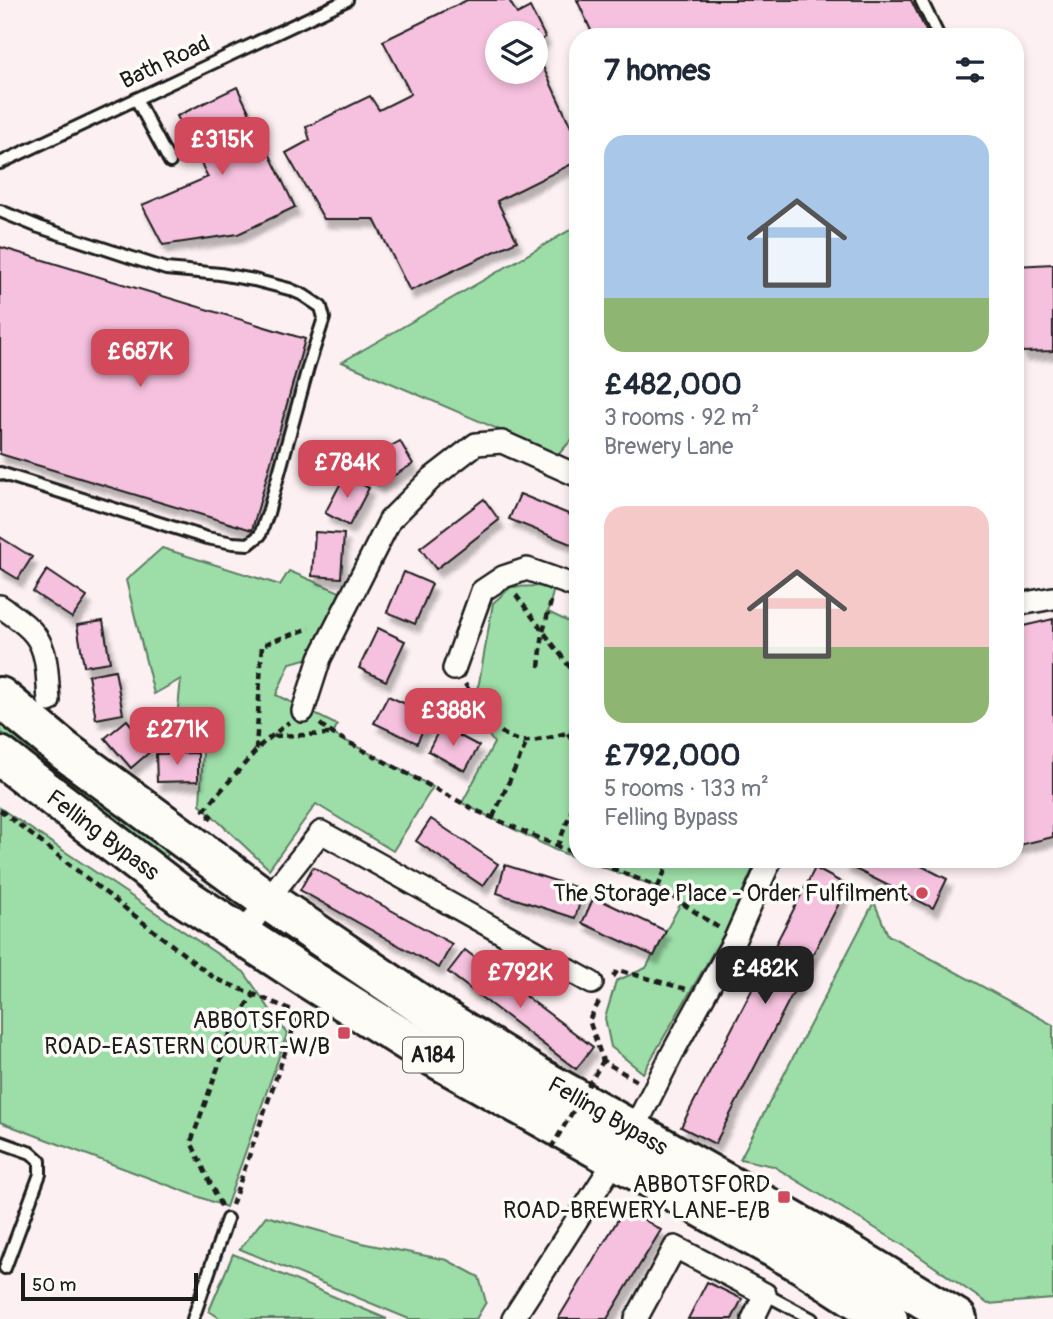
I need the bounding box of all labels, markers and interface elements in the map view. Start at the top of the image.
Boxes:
map controls [485,21,548,84]
button: layers [485,21,548,84]
street label: Bath Road [116,29,214,95]
icon: filters [951,51,989,89]
text: 7 homes [604,52,711,89]
pin: £315K [173,118,271,177]
text: £315K [191,125,253,154]
icon: home [734,180,860,306]
pin: £687K [91,330,189,389]
text: £687K [107,337,173,366]
text: £482,000 [604,366,742,403]
text: 3 rooms · 92 m² [604,403,759,432]
text: Brewery Lane [604,432,733,461]
pin: £784K [298,440,396,500]
text: £784K [314,448,380,477]
icon: home [734,551,860,677]
pin: £388K [404,688,502,748]
text: £388K [421,696,485,725]
pin: £271K [128,708,226,767]
text: £271K [146,715,208,744]
text: £792,000 [604,737,740,774]
text: 5 rooms · 133 m² [604,774,769,803]
street label: Felling Bypass [41,783,165,887]
text: Felling Bypass [604,803,738,832]
place label: The Storage Place - Order Fulfilment [553,879,909,908]
marker: The Storage Place - Order Fulfilment [914,885,930,901]
pin: £482K [716,946,814,1006]
pin: £792K [471,950,569,1010]
text: £482K [732,954,798,983]
text: £792K [487,958,553,987]
place label: ABBOTSFORD ROAD-EASTERN COURT-W/B [44,1006,330,1061]
marker: ABBOTSFORD ROAD-EASTERN COURT-W/B [336,1025,352,1041]
road number: A184 [403,1038,463,1072]
street label: Felling Bypass [543,1070,673,1162]
place label: ABBOTSFORD ROAD-BREWERY LANE-E/B [503,1170,770,1225]
marker: ABBOTSFORD ROAD-BREWERY LANE-E/B [776,1189,792,1205]
scale bar [21,1270,198,1302]
text: 50 m [32,1273,76,1297]

